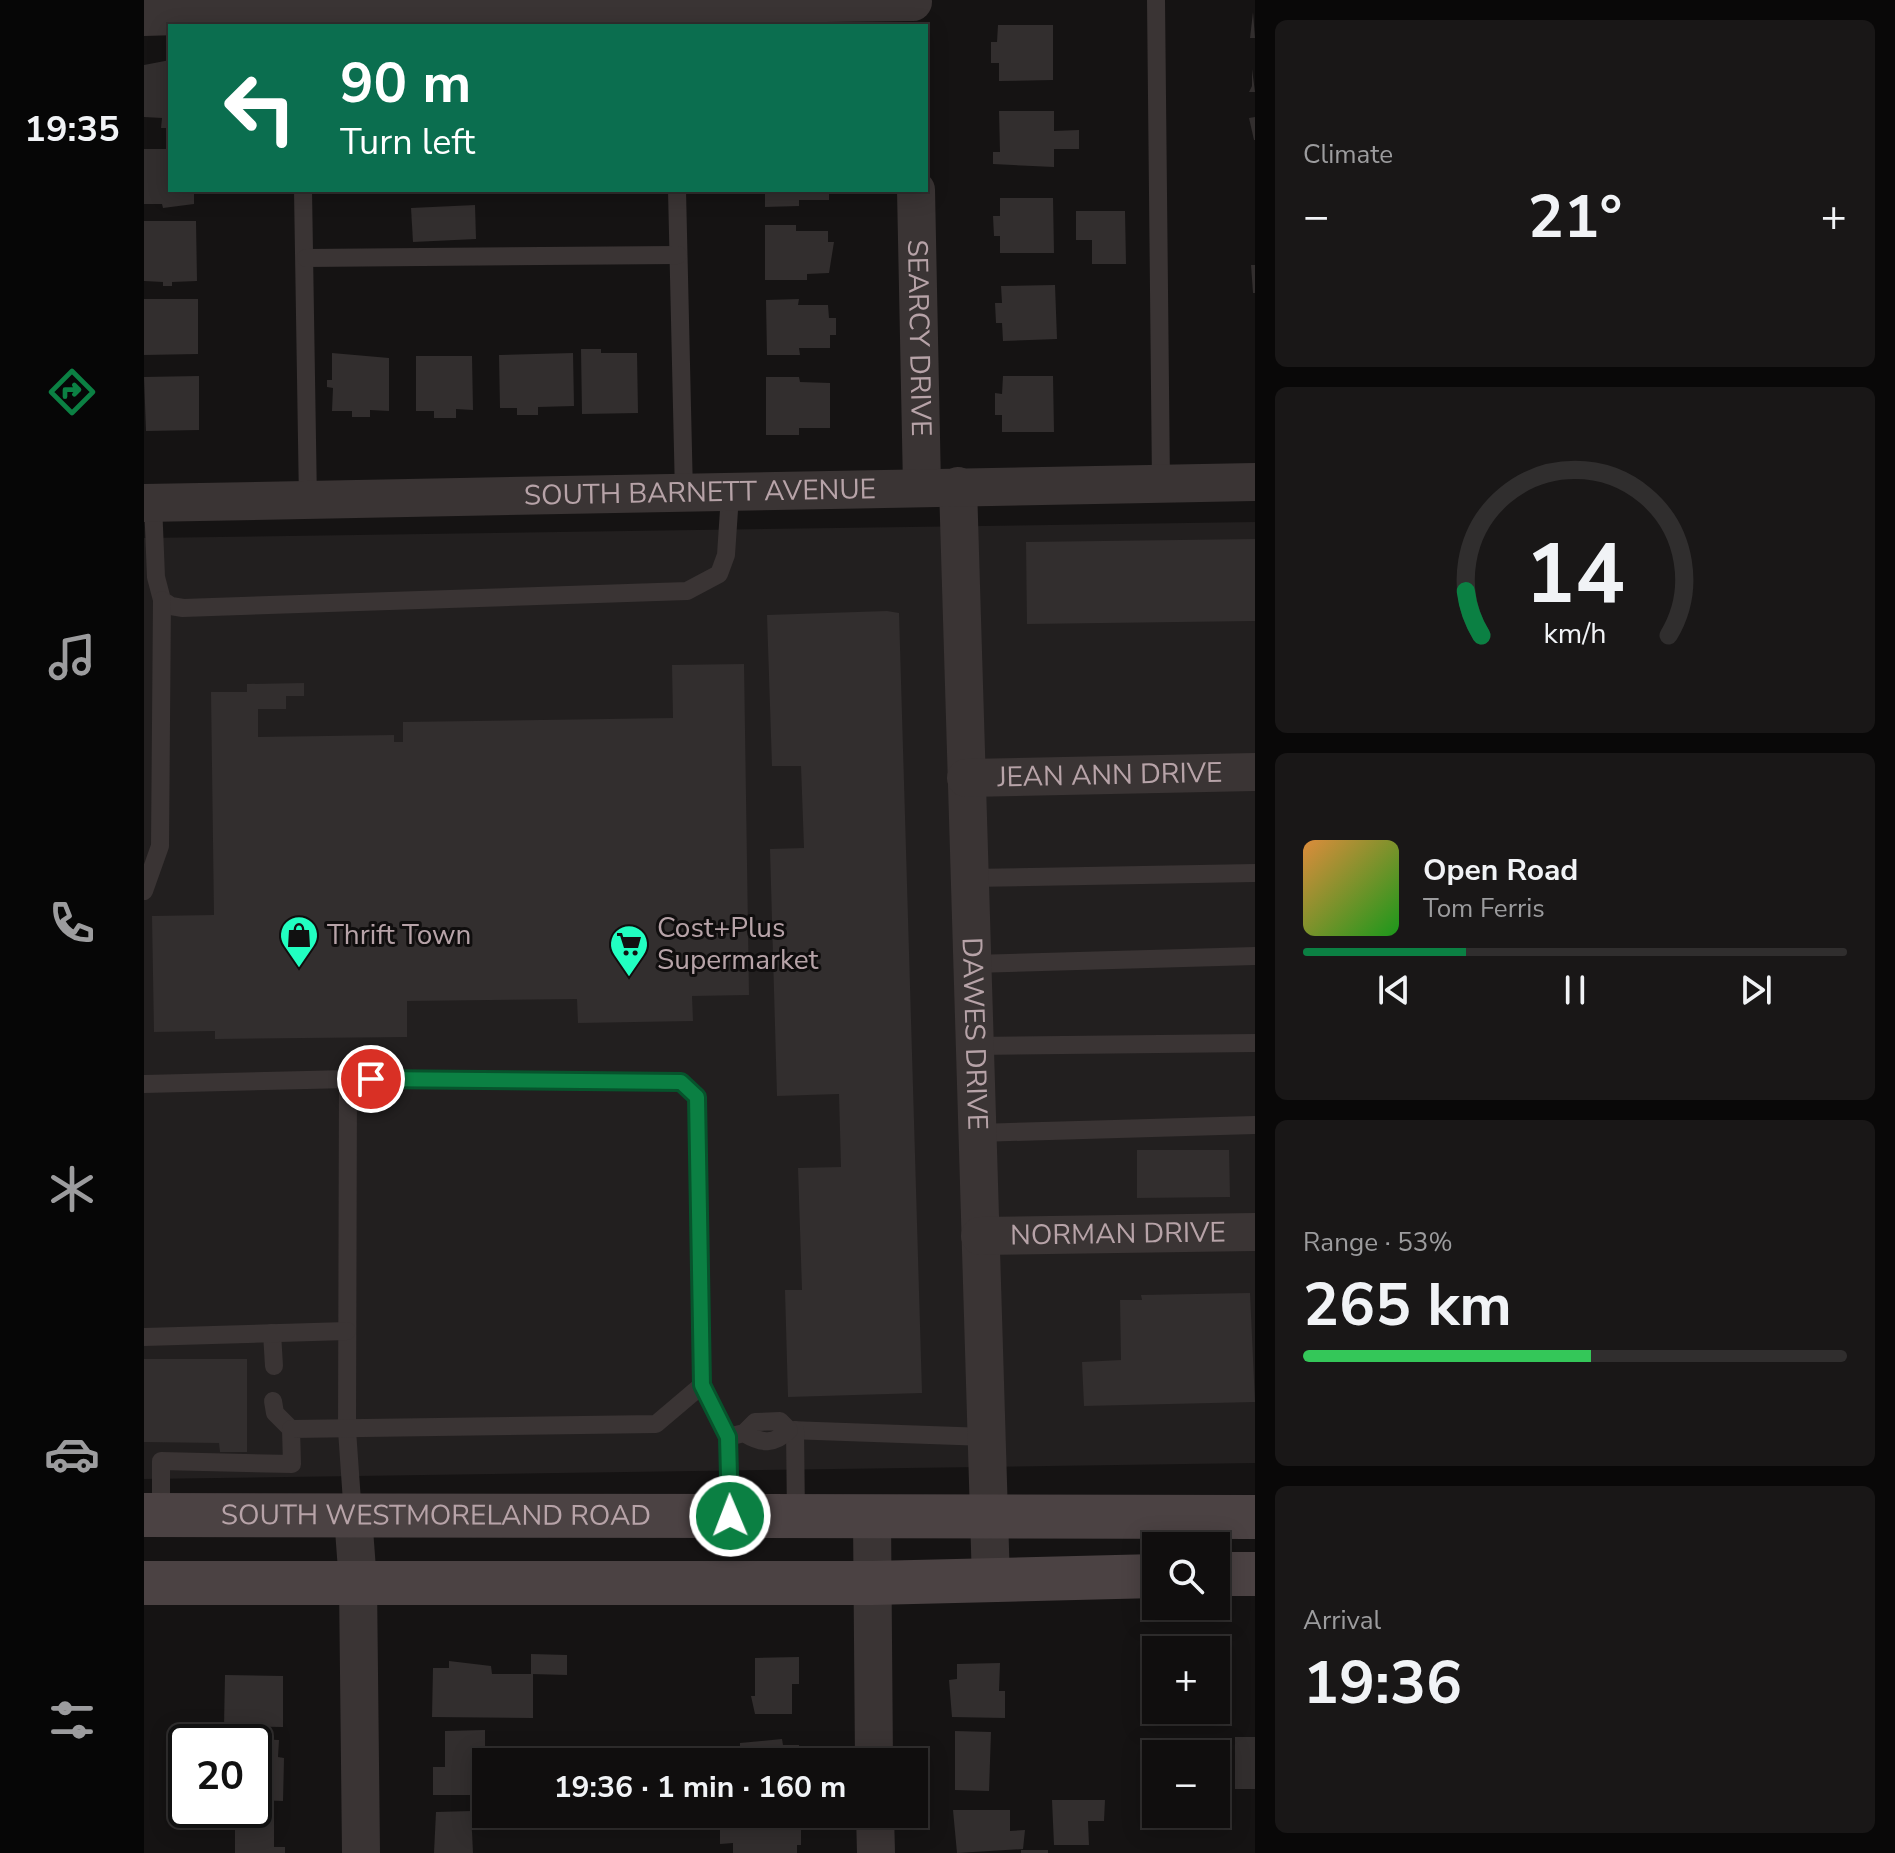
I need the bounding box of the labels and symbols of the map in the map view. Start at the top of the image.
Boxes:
street label: SEARCY DRIVE [898,239,940,437]
street label: SOUTH BARNETT AVENUE [523,470,876,515]
street label: JEAN ANN DRIVE [996,754,1223,796]
place label: Cost+Plus Supermarket [657,909,819,979]
shop icon: Thrift Town [278,914,320,969]
place label: Thrift Town [327,916,471,954]
supermarket icon: Cost+Plus Supermarket [608,923,650,978]
street label: DAWES DRIVE [953,937,996,1131]
pin [337,1045,405,1113]
street label: NORMAN DRIVE [1010,1213,1226,1255]
position arrow [688,1474,772,1558]
street label: SOUTH WESTMORELAND ROAD [221,1496,651,1535]
speed limit sign: 20 [168,1724,272,1828]

